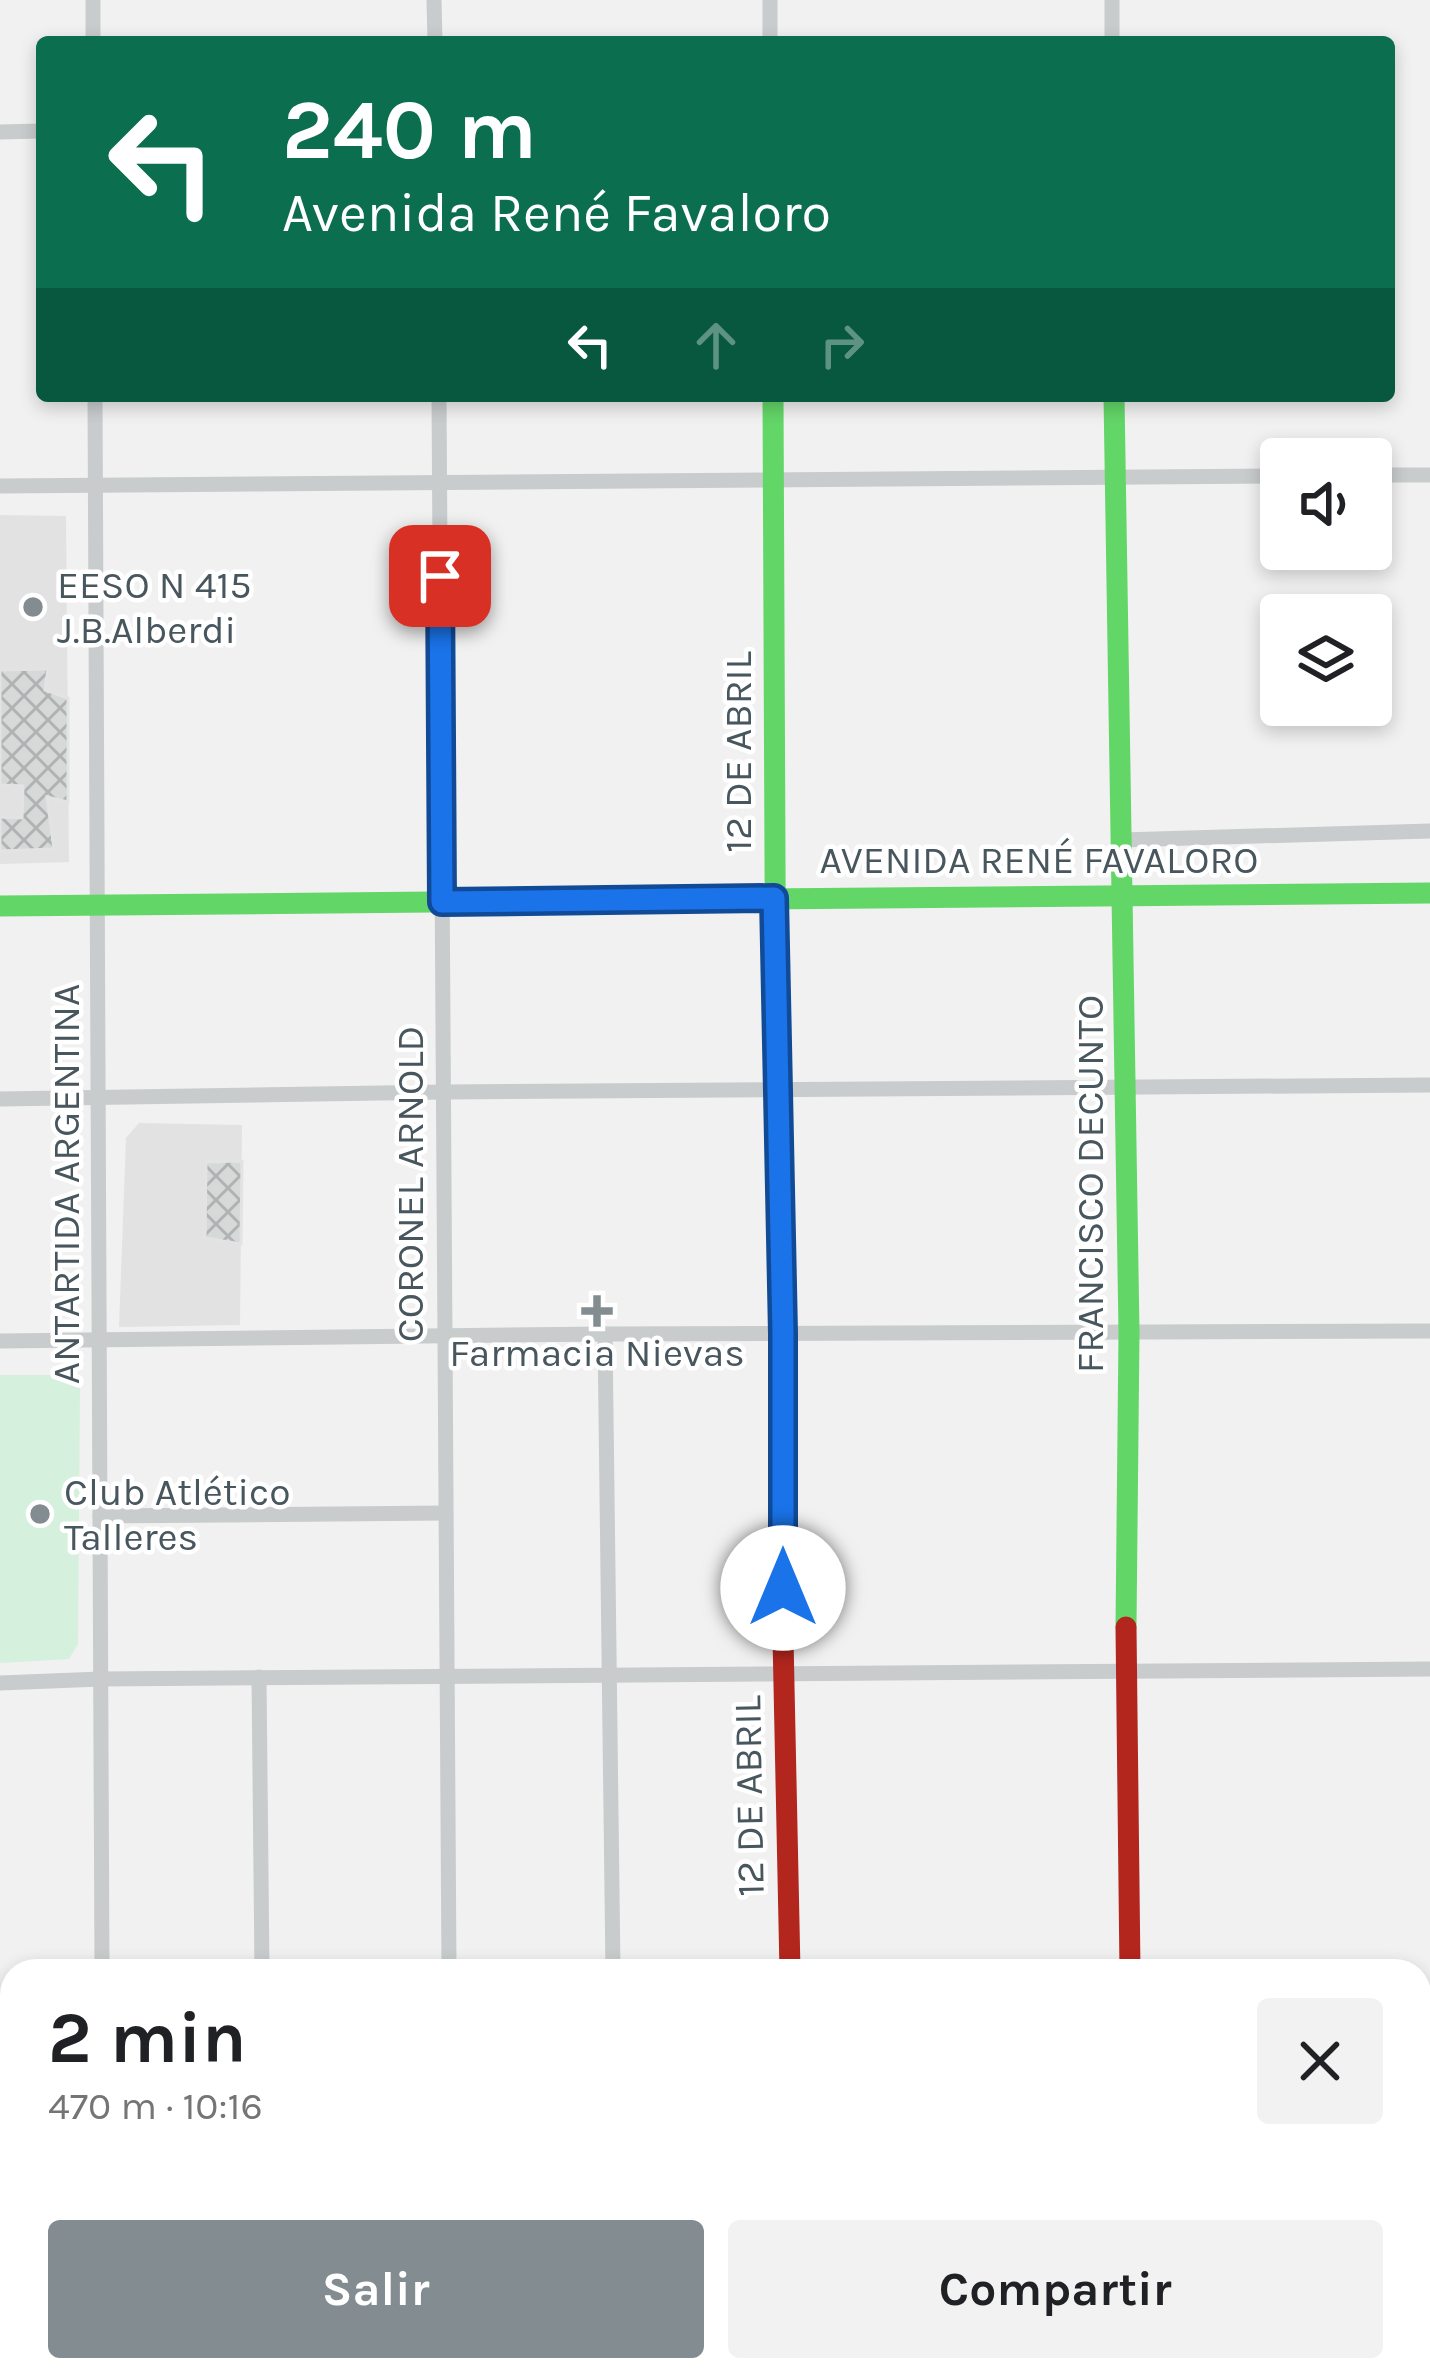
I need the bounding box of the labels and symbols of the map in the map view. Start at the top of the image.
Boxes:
pin [389,525,491,627]
place label: EESO N 415 J.B.Alberdi [57,562,251,653]
marker: EESO N 415 J.B.Alberdi [20,594,46,620]
street label: 12 DE ABRIL [715,651,761,853]
street label: AVENIDA RENÉ FAVALORO [820,837,1258,883]
street label: ANTARTIDA ARGENTINA [43,984,89,1384]
street label: FRANCISCO DECUNTO [1067,995,1113,1373]
street label: CORONEL ARNOLD [387,1026,433,1342]
marker: Farmacia Nievas [584,1298,610,1324]
place label: Farmacia Nievas [449,1330,745,1376]
place label: Club Atlético Talleres [64,1469,291,1560]
marker: Club Atlético Talleres [27,1501,53,1527]
position arrow [720,1525,846,1651]
street label: 12 DE ABRIL [724,1695,774,1897]

